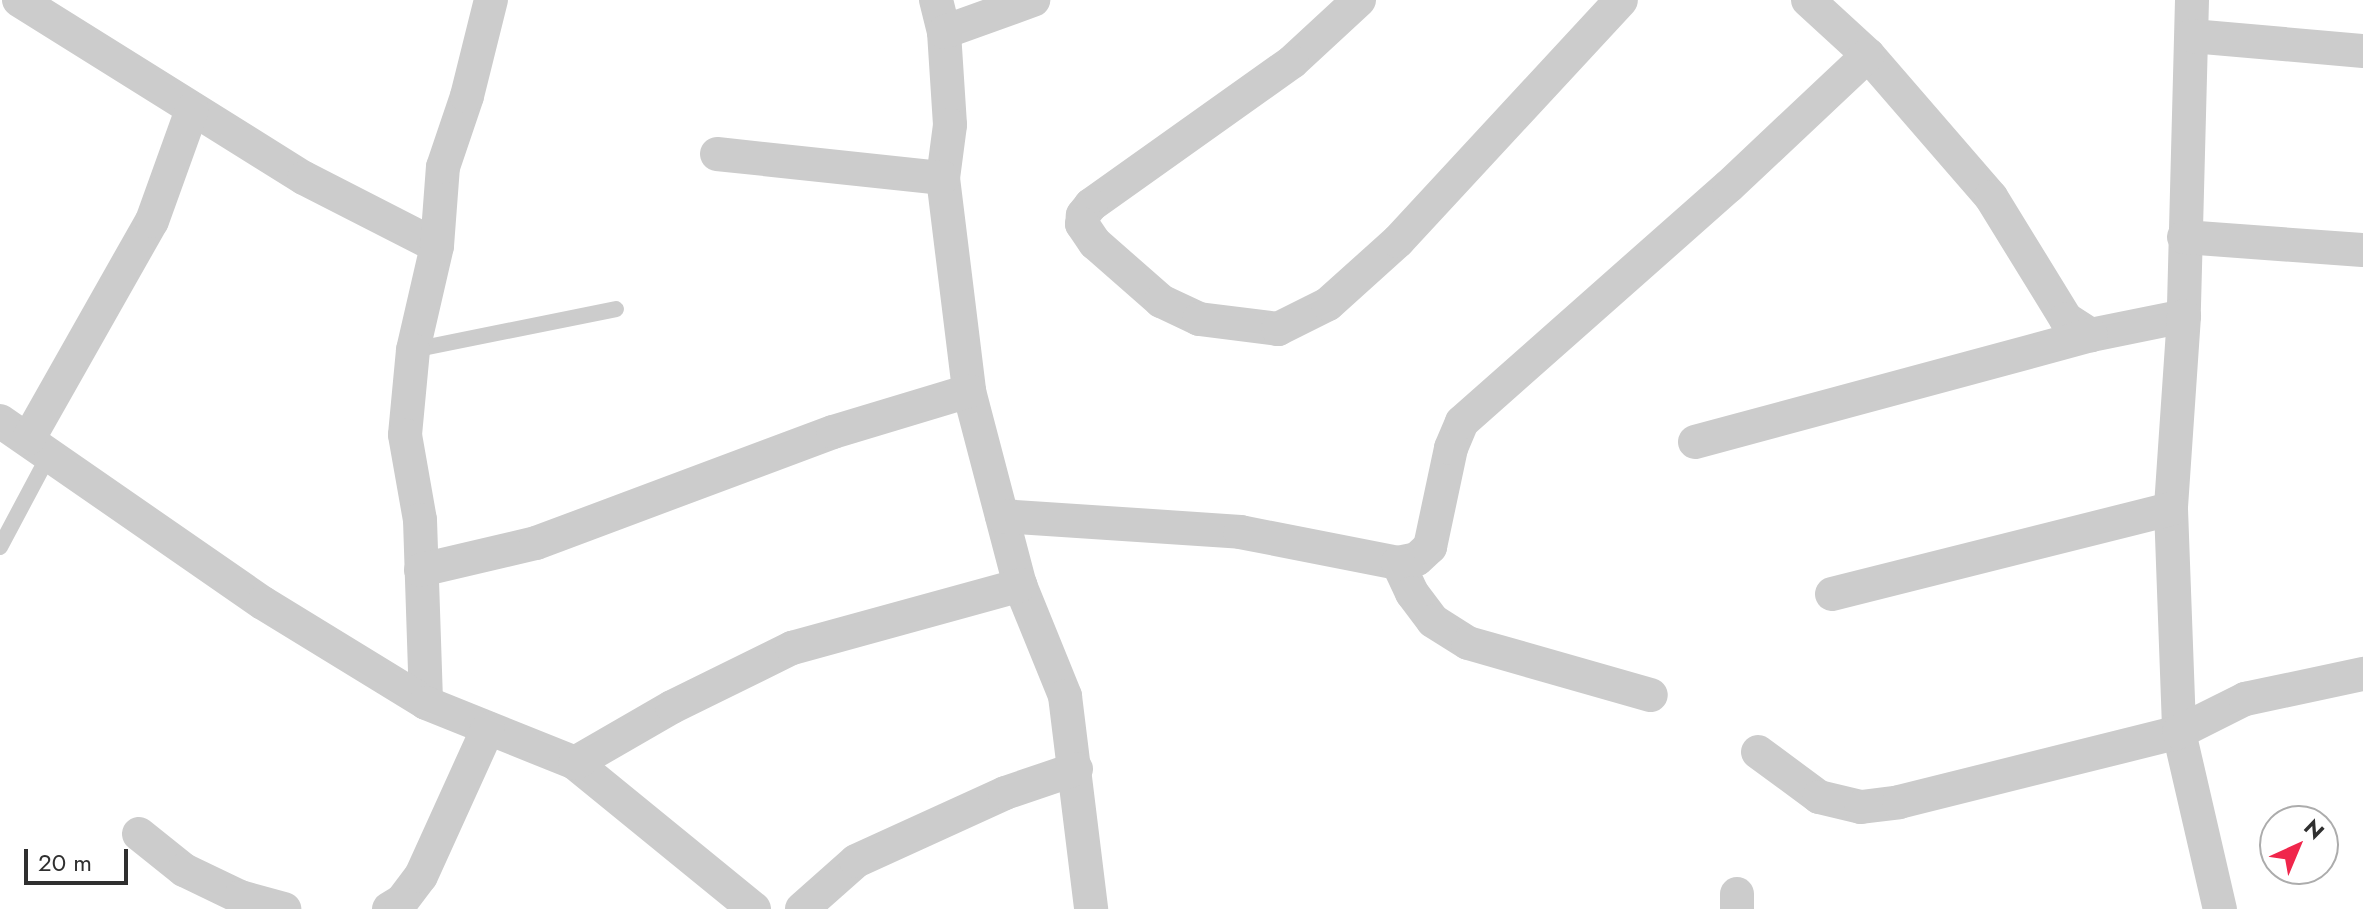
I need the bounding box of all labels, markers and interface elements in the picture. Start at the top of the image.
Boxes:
north arrow [2259,805,2339,885]
text: N [2297,812,2332,847]
scale bar [28,833,132,883]
text: 20 m [38,845,92,880]

